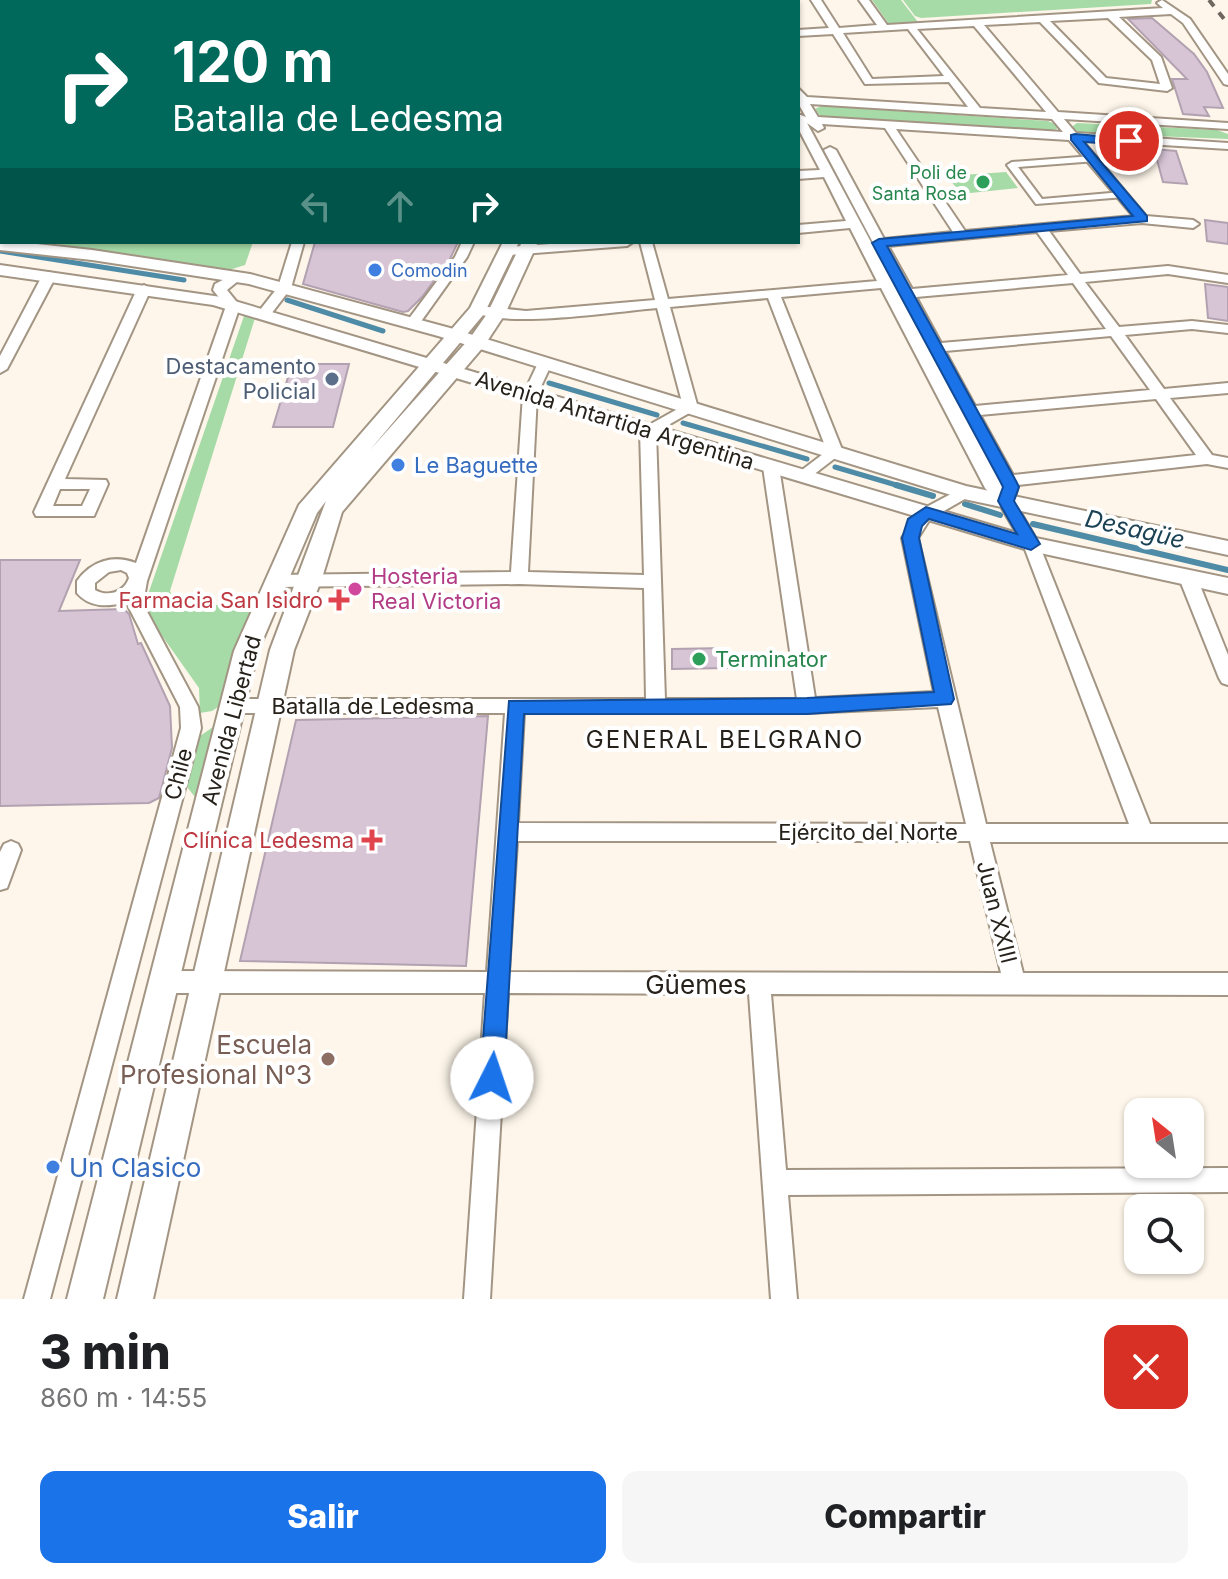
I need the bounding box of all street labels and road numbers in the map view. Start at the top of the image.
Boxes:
street label: Avenida Antartida Argentina [472,365,758,475]
street label: Avenida Libertad [196,632,266,808]
street label: Batalla de Ledesma [272,693,474,719]
street label: Chile [159,745,197,803]
street label: Ejército del Norte [778,819,958,845]
street label: Juan XXIII [972,858,1022,966]
street label: Güemes [645,969,747,1000]

